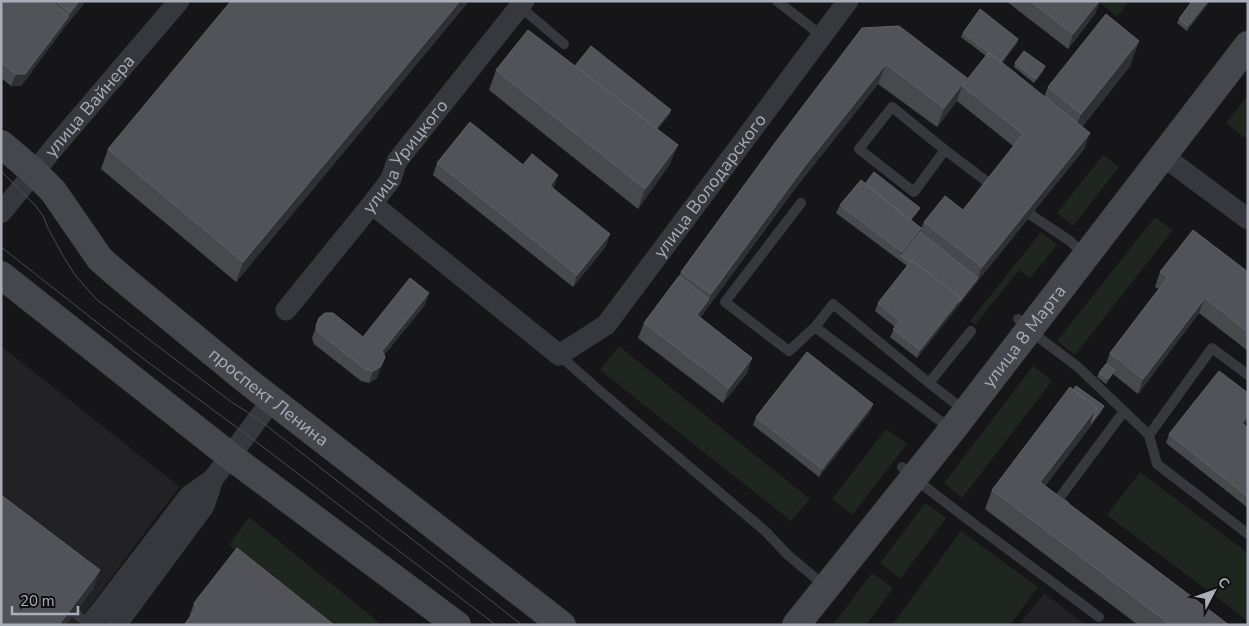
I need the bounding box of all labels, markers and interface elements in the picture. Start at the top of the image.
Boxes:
street label: улица Вайнера [39,49,140,162]
street label: улица Урицкого [357,94,453,219]
street label: улица Володарского [648,108,772,263]
street label: улица 8 Марта [977,280,1071,393]
street label: проспект Ленина [204,342,334,452]
north arrow [1189,566,1239,616]
text: С [1213,573,1234,593]
scale bar [12,584,79,616]
text: 20 m [20,591,55,611]

